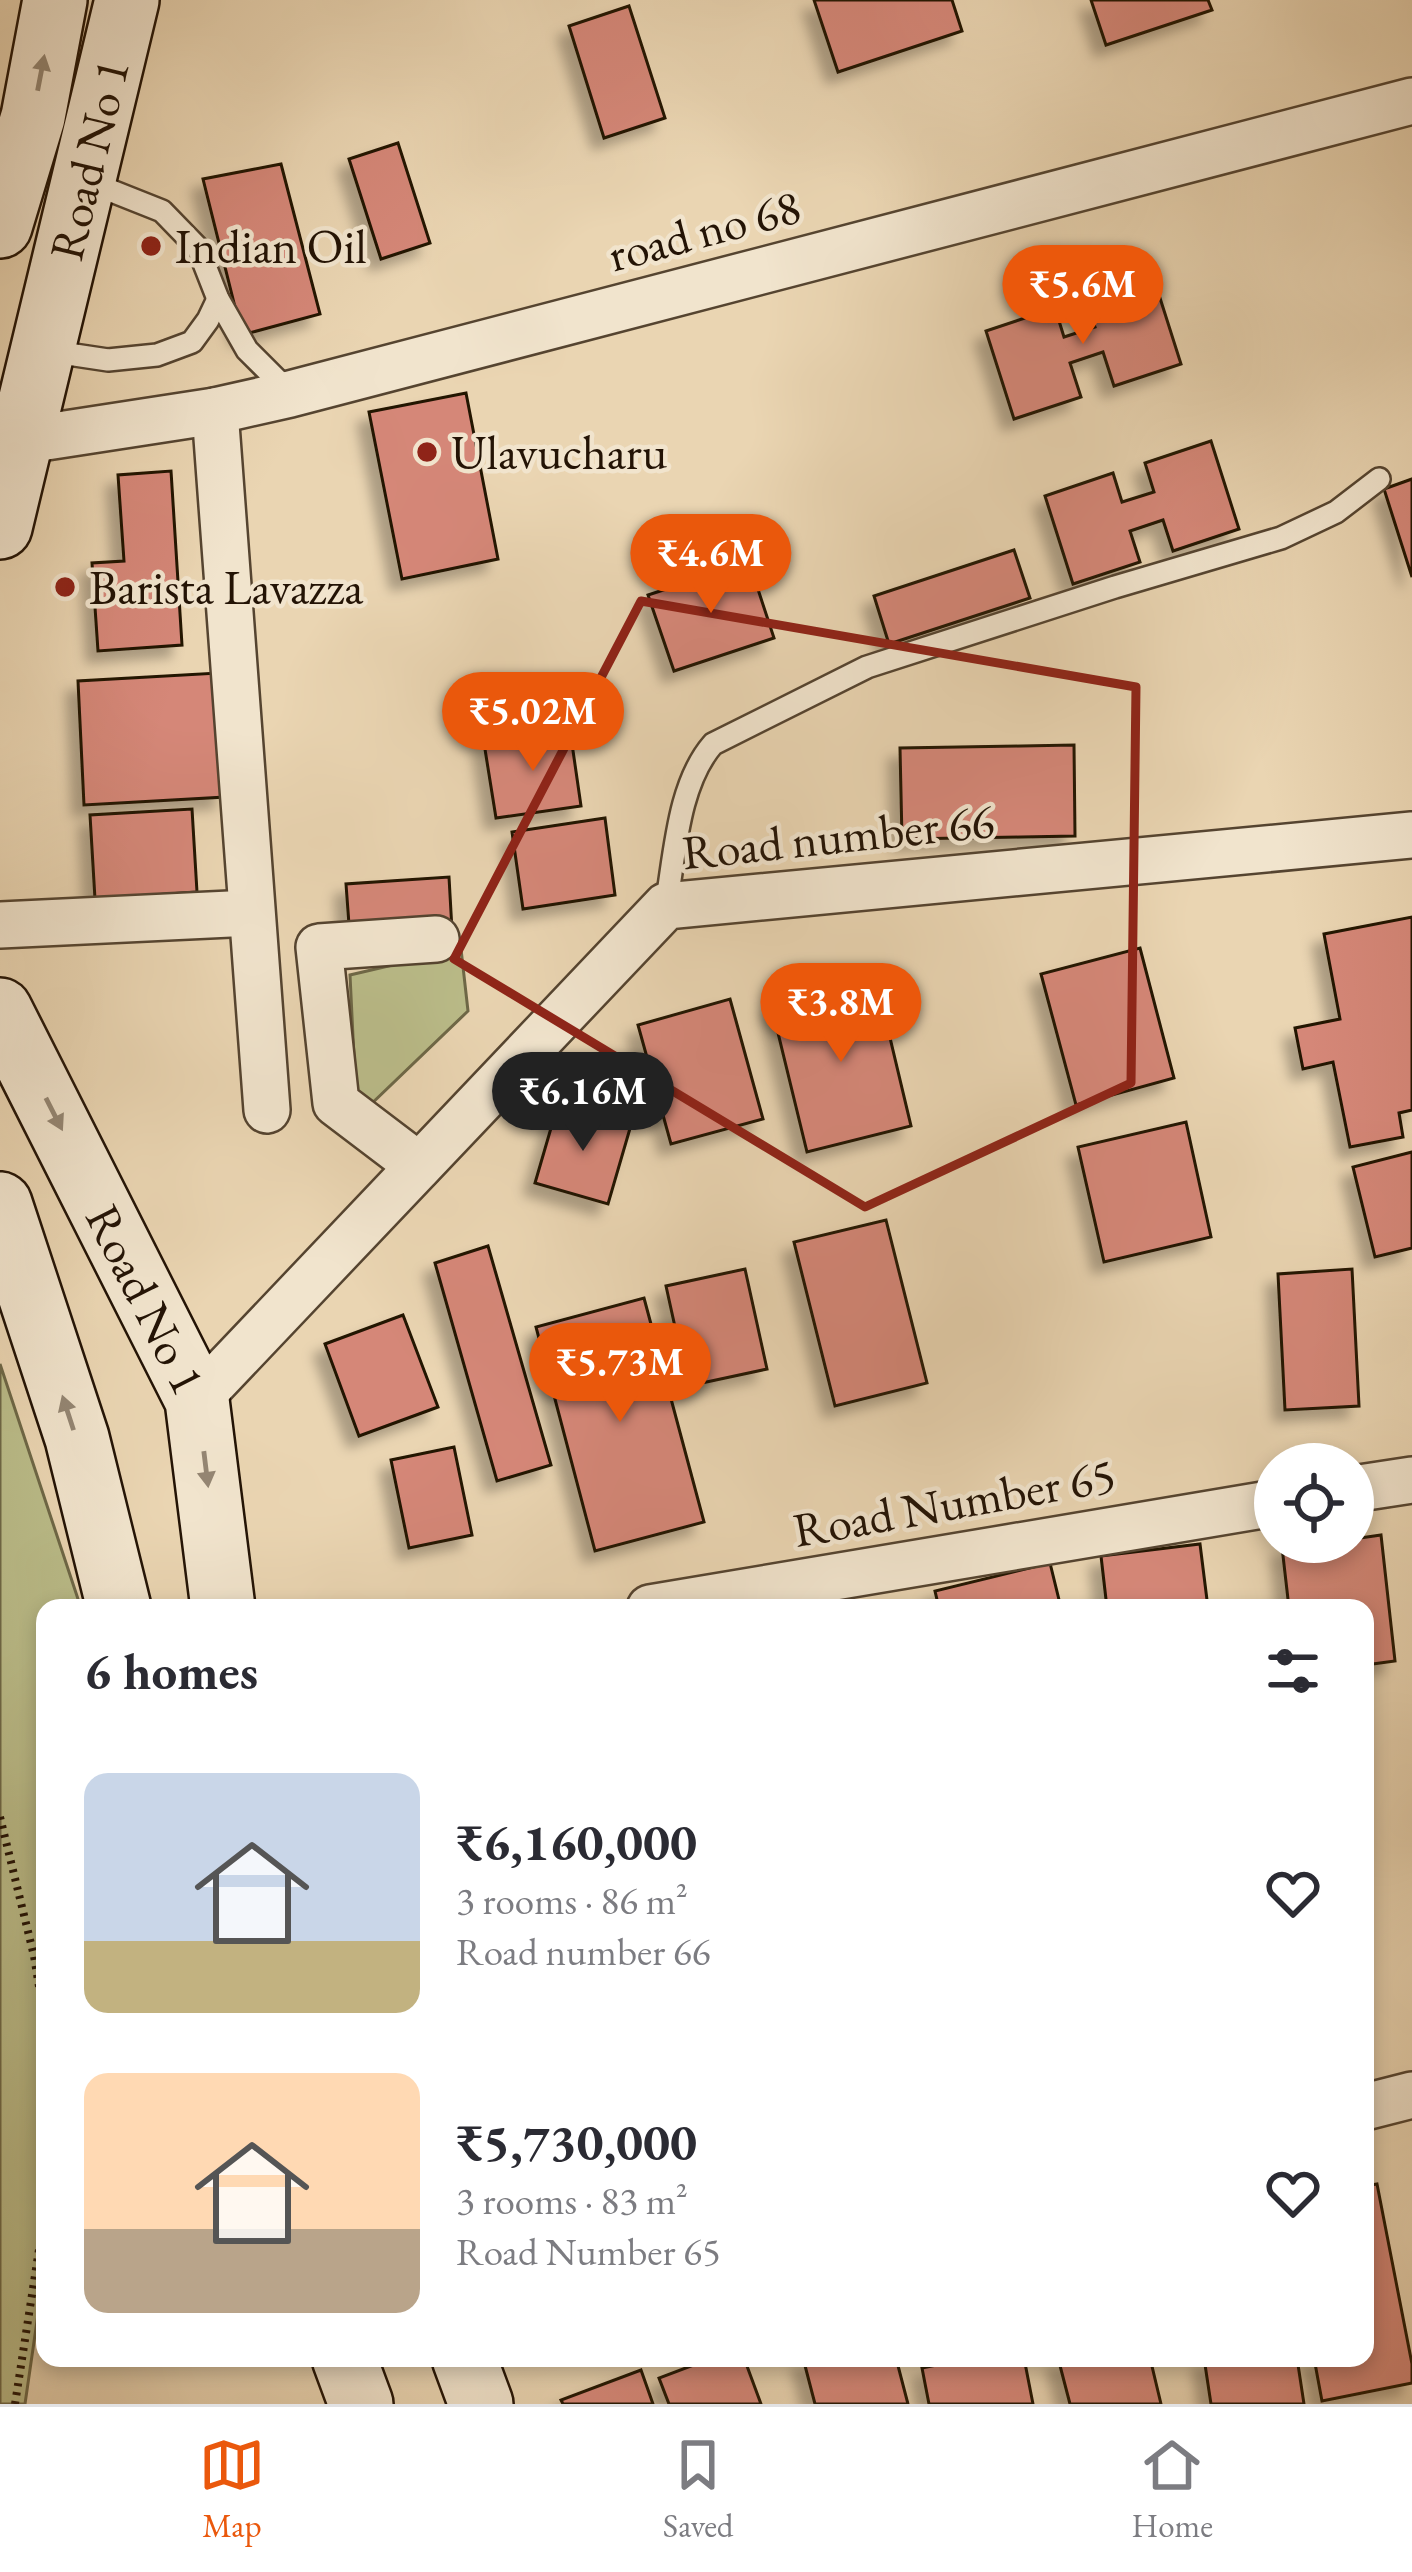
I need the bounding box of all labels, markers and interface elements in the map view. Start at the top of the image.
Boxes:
street label: Road No 1 [34,53,143,266]
one-way arrow [32,54,51,91]
street label: road no 68 [601,175,807,285]
place label: Indian Oil [175,215,367,277]
marker: Indian Oil [138,233,164,259]
pin: ₹5.6M [999,245,1167,347]
text: ₹5.6M [1029,258,1137,309]
place label: Ulavucharu [451,421,667,483]
marker: Ulavucharu [414,439,440,465]
pin: ₹4.6M [627,514,795,616]
text: ₹4.6M [657,527,765,578]
place label: Barista Lavazza [89,556,364,618]
marker: Barista Lavazza [52,574,78,600]
pin: ₹5.02M [435,672,631,774]
text: ₹5.02M [469,685,597,736]
street label: Road number 66 [679,789,997,883]
pin: ₹3.8M [757,963,925,1065]
text: ₹3.8M [787,976,895,1027]
pin: ₹6.16M [485,1052,681,1154]
text: ₹6.16M [519,1065,647,1116]
one-way arrow [43,1097,63,1131]
street label: Road No 1 [72,1194,220,1404]
pin: ₹5.73M [522,1323,718,1425]
text: ₹5.73M [556,1336,684,1387]
one-way arrow [58,1394,77,1431]
street label: Road Number 65 [788,1443,1120,1561]
map controls [1254,1443,1374,1563]
button: locate [1254,1443,1374,1563]
one-way arrow [196,1451,215,1488]
text: 6 homes [84,1638,258,1704]
icon: filters [1260,1638,1326,1704]
text: ₹6,160,000 [456,1809,697,1875]
icon: home [180,1821,324,1965]
icon: heart [1260,1860,1326,1926]
text: 3 rooms · 86 m² [456,1875,688,1926]
text: Road number 66 [456,1926,710,1977]
text: ₹5,730,000 [456,2109,697,2175]
icon: home [180,2121,324,2265]
icon: heart [1260,2160,1326,2226]
text: 3 rooms · 83 m² [456,2175,688,2226]
text: Road Number 65 [456,2226,721,2277]
tab: Map [199,2432,265,2547]
tab: Saved [663,2432,734,2547]
tab: Home [1131,2432,1213,2547]

